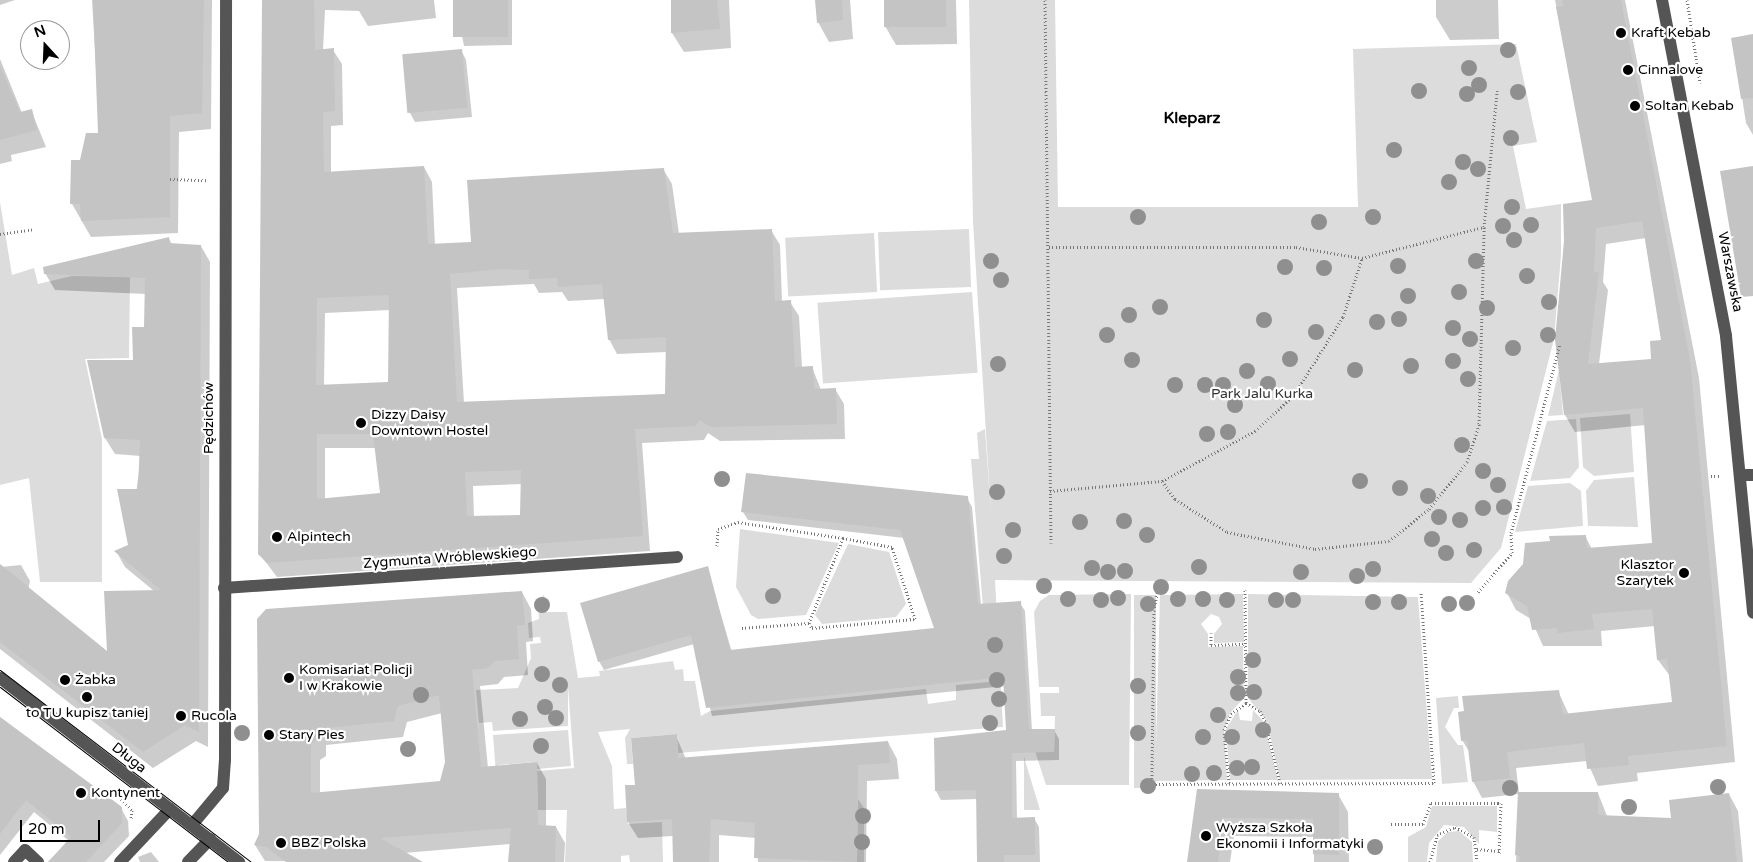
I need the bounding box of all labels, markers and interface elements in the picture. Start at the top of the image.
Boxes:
north arrow [20,20,70,70]
text: N [32,21,48,41]
place label: Kraft Kebab [1631,25,1710,41]
marker: Kraft Kebab [1615,27,1627,39]
place label: Cinnalove [1638,62,1703,78]
marker: Cinnalove [1622,64,1634,76]
place label: Soltan Kebab [1645,98,1734,114]
marker: Soltan Kebab [1629,100,1641,112]
district label: Kleparz [1164,108,1220,128]
street label: Warszawska [1714,230,1746,314]
street label: Pędzichów [201,382,217,454]
park label: Park Jalu Kurka [1211,386,1313,402]
place label: Dizzy Daisy Downtown Hostel [371,407,488,440]
marker: Dizzy Daisy Downtown Hostel [355,417,367,429]
place label: Alpintech [287,529,351,545]
marker: Alpintech [271,531,283,543]
street label: Zygmunta Wróblewskiego [363,544,537,572]
place label: Klasztor Szarytek [1617,557,1674,590]
marker: Klasztor Szarytek [1678,567,1690,579]
place label: Komisariat Policji I w Krakowie [299,662,413,694]
place label: Żabka [75,672,116,688]
marker: Komisariat Policji I w Krakowie [283,672,295,684]
marker: Żabka [59,674,71,686]
marker: to TU kupisz taniej [81,691,93,703]
place label: to TU kupisz taniej [26,705,148,721]
place label: Rucola [191,708,237,724]
marker: Rucola [175,710,187,722]
place label: Stary Pies [279,727,344,743]
marker: Stary Pies [263,729,275,741]
street label: Długa [108,739,150,777]
place label: Kontynent [91,785,160,801]
marker: Kontynent [75,787,87,799]
scale bar [22,810,102,842]
text: 20 m [28,820,65,838]
place label: Wyższa Szkoła Ekonomii i Informatyki [1216,820,1364,852]
marker: Wyższa Szkoła Ekonomii i Informatyki [1200,830,1212,842]
place label: BBZ Polska [291,835,366,851]
marker: BBZ Polska [275,837,287,849]

